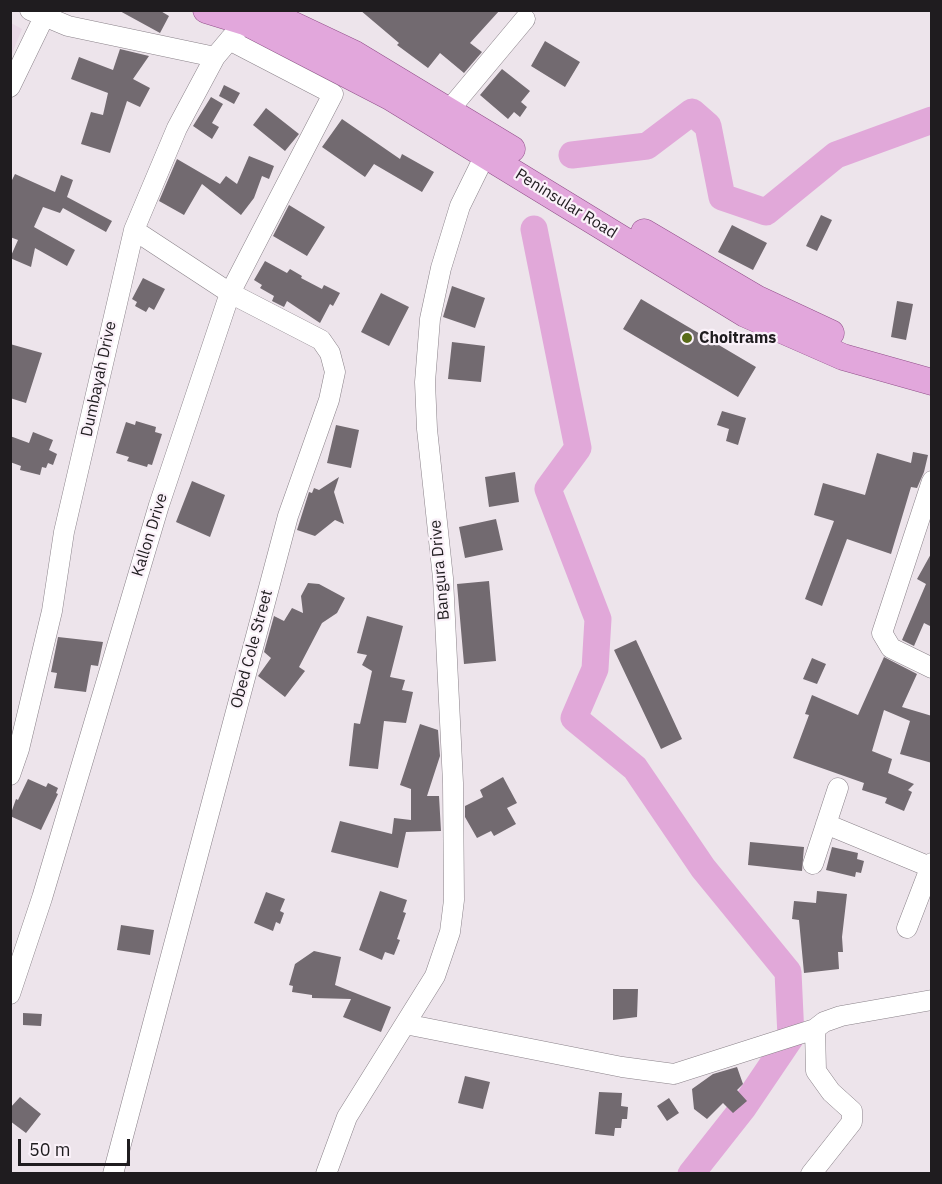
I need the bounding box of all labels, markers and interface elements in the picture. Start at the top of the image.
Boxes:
street label: Peninsular Road [511,165,621,243]
street label: Dumbayah Drive [77,319,121,439]
place label: Choitrams [699,328,776,348]
marker: Choitrams [680,331,694,345]
street label: Kallon Drive [128,491,172,579]
street label: Bangura Drive [426,519,454,621]
street label: Obed Cole Street [227,588,277,710]
scale bar [21,1127,134,1165]
text: 50 m [29,1138,71,1161]

